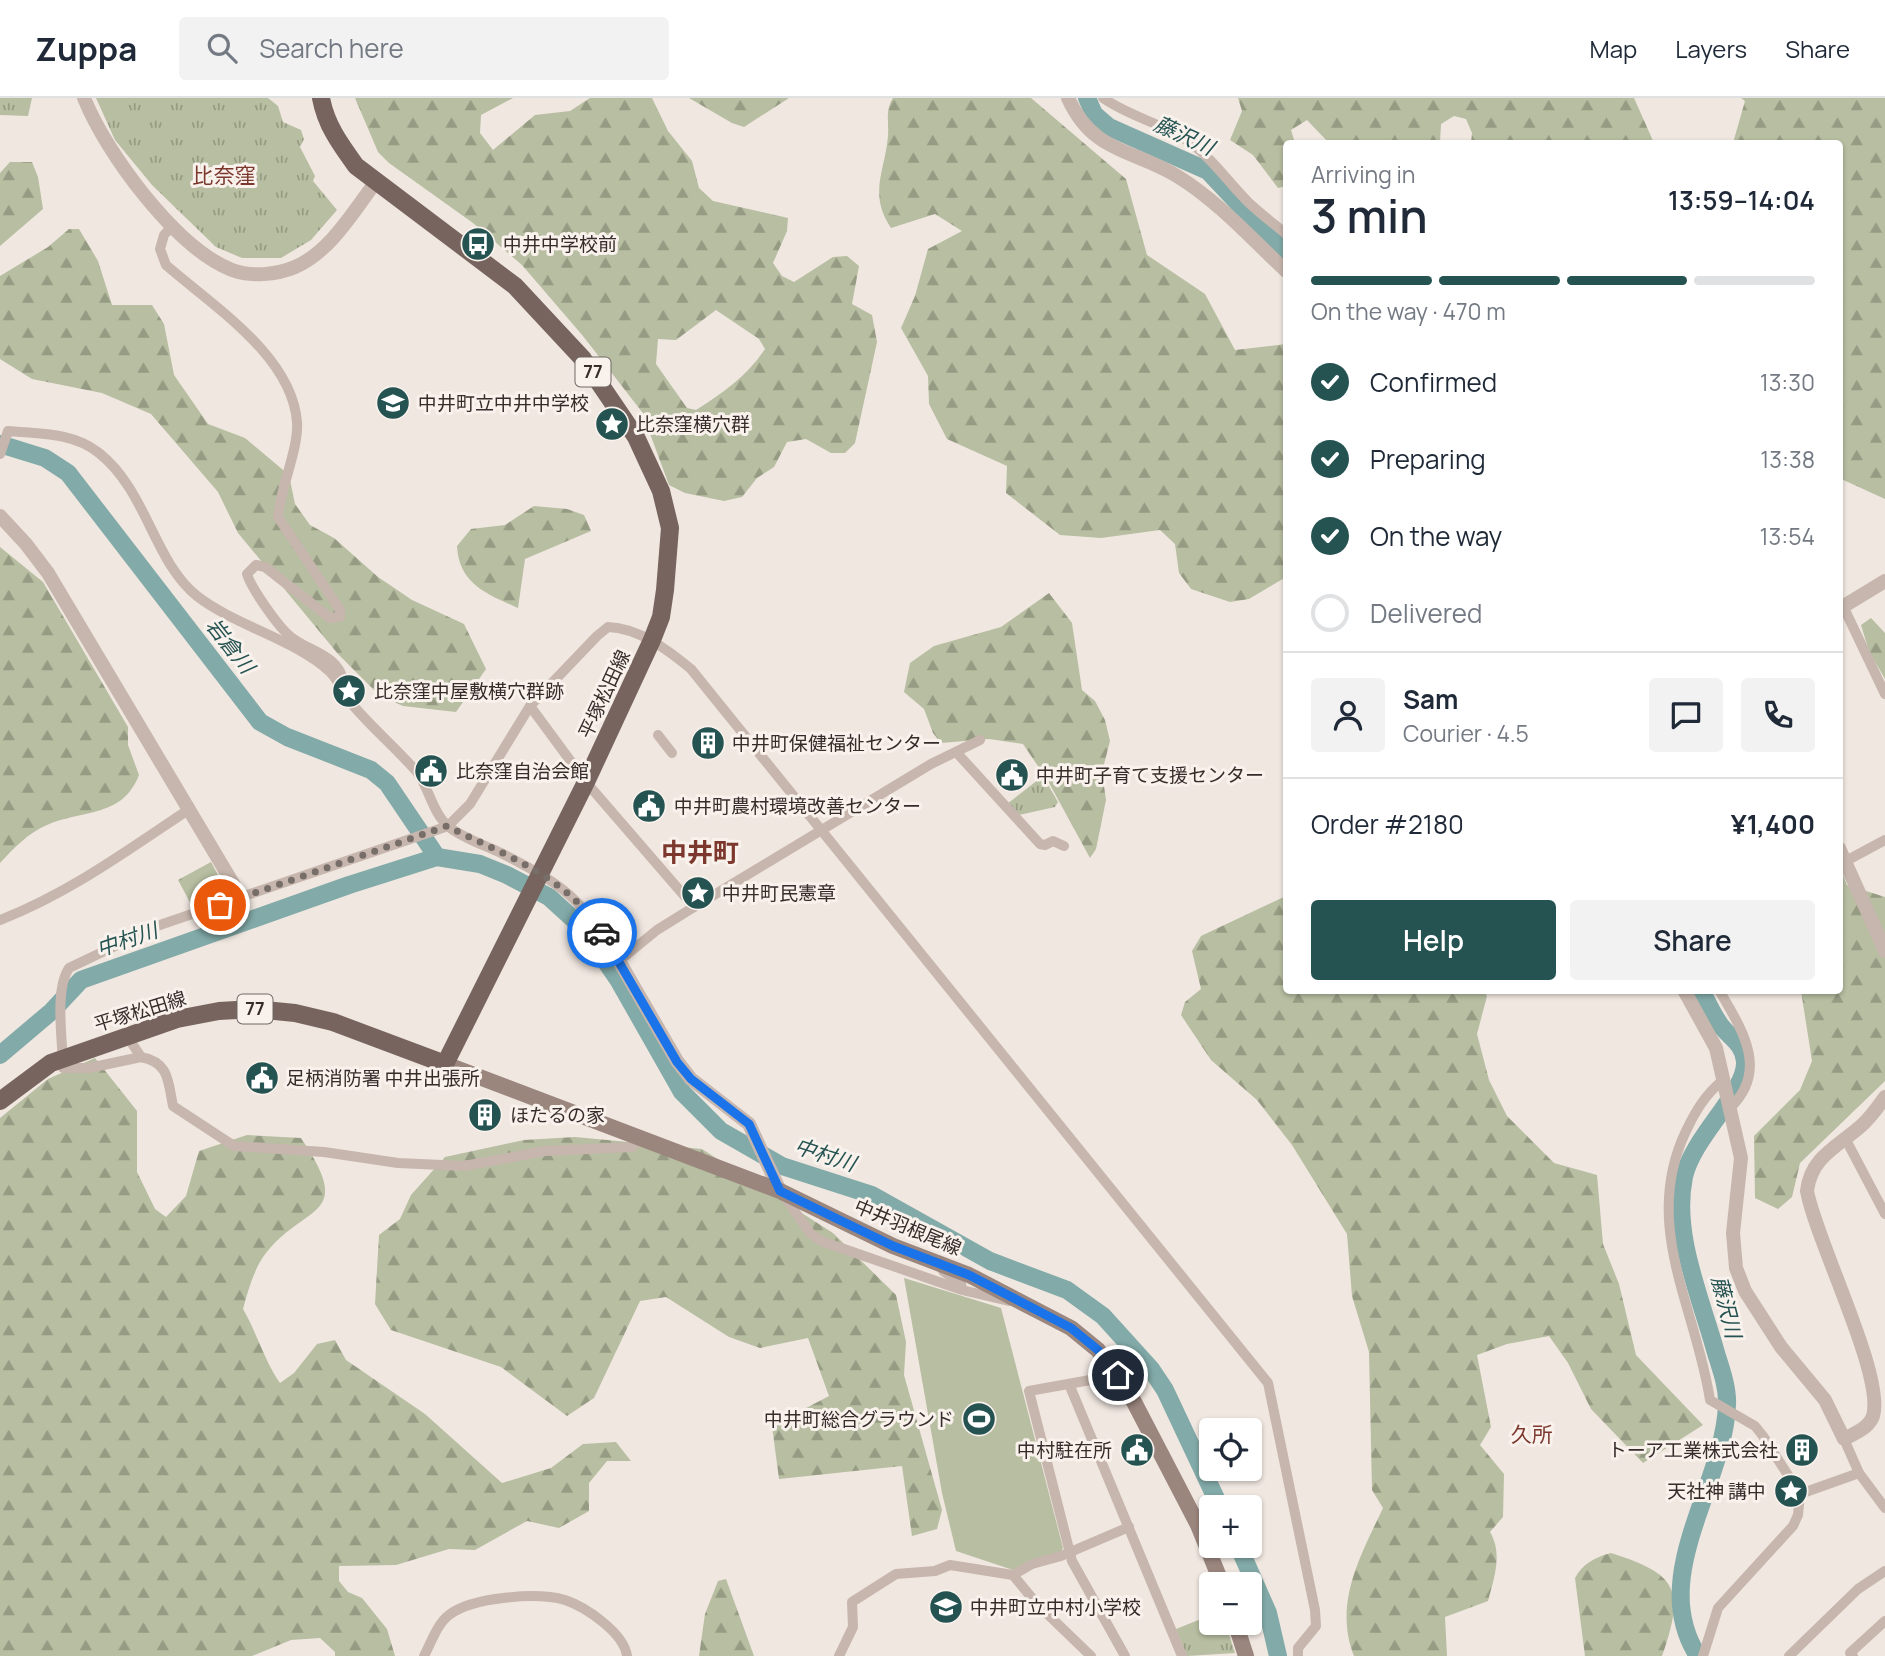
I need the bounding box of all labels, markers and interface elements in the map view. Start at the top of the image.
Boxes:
search box [179,17,669,80]
text: Zuppa [35,26,137,71]
icon: search [203,29,241,67]
text: Search here [259,30,404,66]
text: Map [1590,32,1637,65]
text: Layers [1675,32,1747,65]
text: Share [1785,32,1850,65]
water label: 藤沢川 [1150,109,1221,162]
text: Arriving in [1311,158,1416,190]
district label: 比奈窪 [193,161,256,189]
text: 13:59–14:04 [1668,182,1815,218]
text: 3 min [1311,184,1428,247]
bus stop icon: 中井中学校前 [459,225,497,263]
place label: 中井中学校前 [503,231,617,257]
text: On the way · 470 m [1311,295,1506,327]
road number: 77 [576,358,610,386]
icon: check [1311,363,1349,401]
text: Confirmed [1370,364,1497,400]
text: 13:30 [1760,366,1815,398]
school or university icon: 中井町立中井中学校 [374,384,412,422]
place label: 中井町立中井中学校 [418,390,589,416]
place icon: 比奈窪横穴群 [593,405,631,443]
place label: 比奈窪横穴群 [636,411,750,437]
icon: check [1311,440,1349,478]
text: Preparing [1370,441,1486,477]
text: 13:38 [1760,443,1815,475]
icon: check [1311,517,1349,555]
text: On the way [1370,518,1502,554]
text: 13:54 [1760,520,1815,552]
text: Delivered [1370,595,1482,631]
water label: 岩倉川 [200,612,262,680]
street label: 平塚松田線 [572,645,636,743]
place icon: 比奈窪中屋敷横穴群跡 [330,672,368,710]
place label: 比奈窪中屋敷横穴群跡 [374,678,564,704]
button: person [1311,678,1385,752]
button: chat [1649,678,1723,752]
button: phone [1741,678,1815,752]
text: Sam [1403,681,1458,717]
text: Courier · 4.5 [1403,717,1529,749]
building icon: 中井町保健福祉センター [689,724,727,762]
place label: 中井町保健福祉センター [732,730,941,756]
public building icon: 比奈窪自治会館 [412,752,450,790]
public building icon: 中井町子育て支援センター [993,756,1031,794]
place label: 比奈窪自治会館 [456,758,589,784]
place label: 中井町子育て支援センター [1036,762,1264,788]
public building icon: 中井町農村環境改善センター [630,787,668,825]
place label: 中井町農村環境改善センター [674,793,921,819]
text: Order #2180 [1311,806,1464,842]
text: ¥1,400 [1731,806,1815,842]
district label: 中井町 [661,834,739,870]
place icon: 中井町民憲章 [679,874,717,912]
pin [190,875,250,935]
place label: 中井町民憲章 [722,880,836,906]
icon: bag [201,886,239,924]
courier [567,898,637,968]
button: Help [1311,900,1556,980]
button: Share [1570,900,1815,980]
icon: car [583,914,621,952]
water label: 中村川 [92,915,163,963]
street label: 平塚松田線 [91,985,189,1037]
road number: 77 [238,994,272,1024]
public building icon: 足柄消防署 中井出張所 [243,1059,281,1097]
place label: 足柄消防署 中井出張所 [286,1065,480,1091]
building icon: ほたるの家 [466,1096,504,1134]
place label: ほたるの家 [510,1102,605,1128]
water label: 中村川 [791,1131,861,1178]
street label: 中井羽根尾線 [850,1193,966,1261]
water label: 藤沢川 [1706,1273,1749,1343]
pin [1088,1345,1148,1405]
icon: home [1099,1356,1137,1394]
sports icon: 中井町総合グラウンド [960,1400,998,1438]
place label: 中井町総合グラウンド [764,1406,954,1432]
map controls [1199,1418,1262,1635]
button: locate [1199,1418,1262,1481]
district label: 久所 [1511,1420,1553,1448]
public building icon: 中村駐在所 [1118,1431,1156,1469]
building icon: トーア工業株式会社 [1783,1431,1821,1469]
place label: 中村駐在所 [1017,1437,1112,1463]
place label: トーア工業株式会社 [1608,1437,1778,1463]
place icon: 天社神 講中 [1772,1472,1810,1510]
place label: 天社神 講中 [1667,1478,1766,1504]
button: + [1199,1495,1262,1558]
button: − [1199,1572,1262,1635]
school or university icon: 中井町立中村小学校 [927,1588,965,1626]
place label: 中井町立中村小学校 [970,1594,1141,1620]

